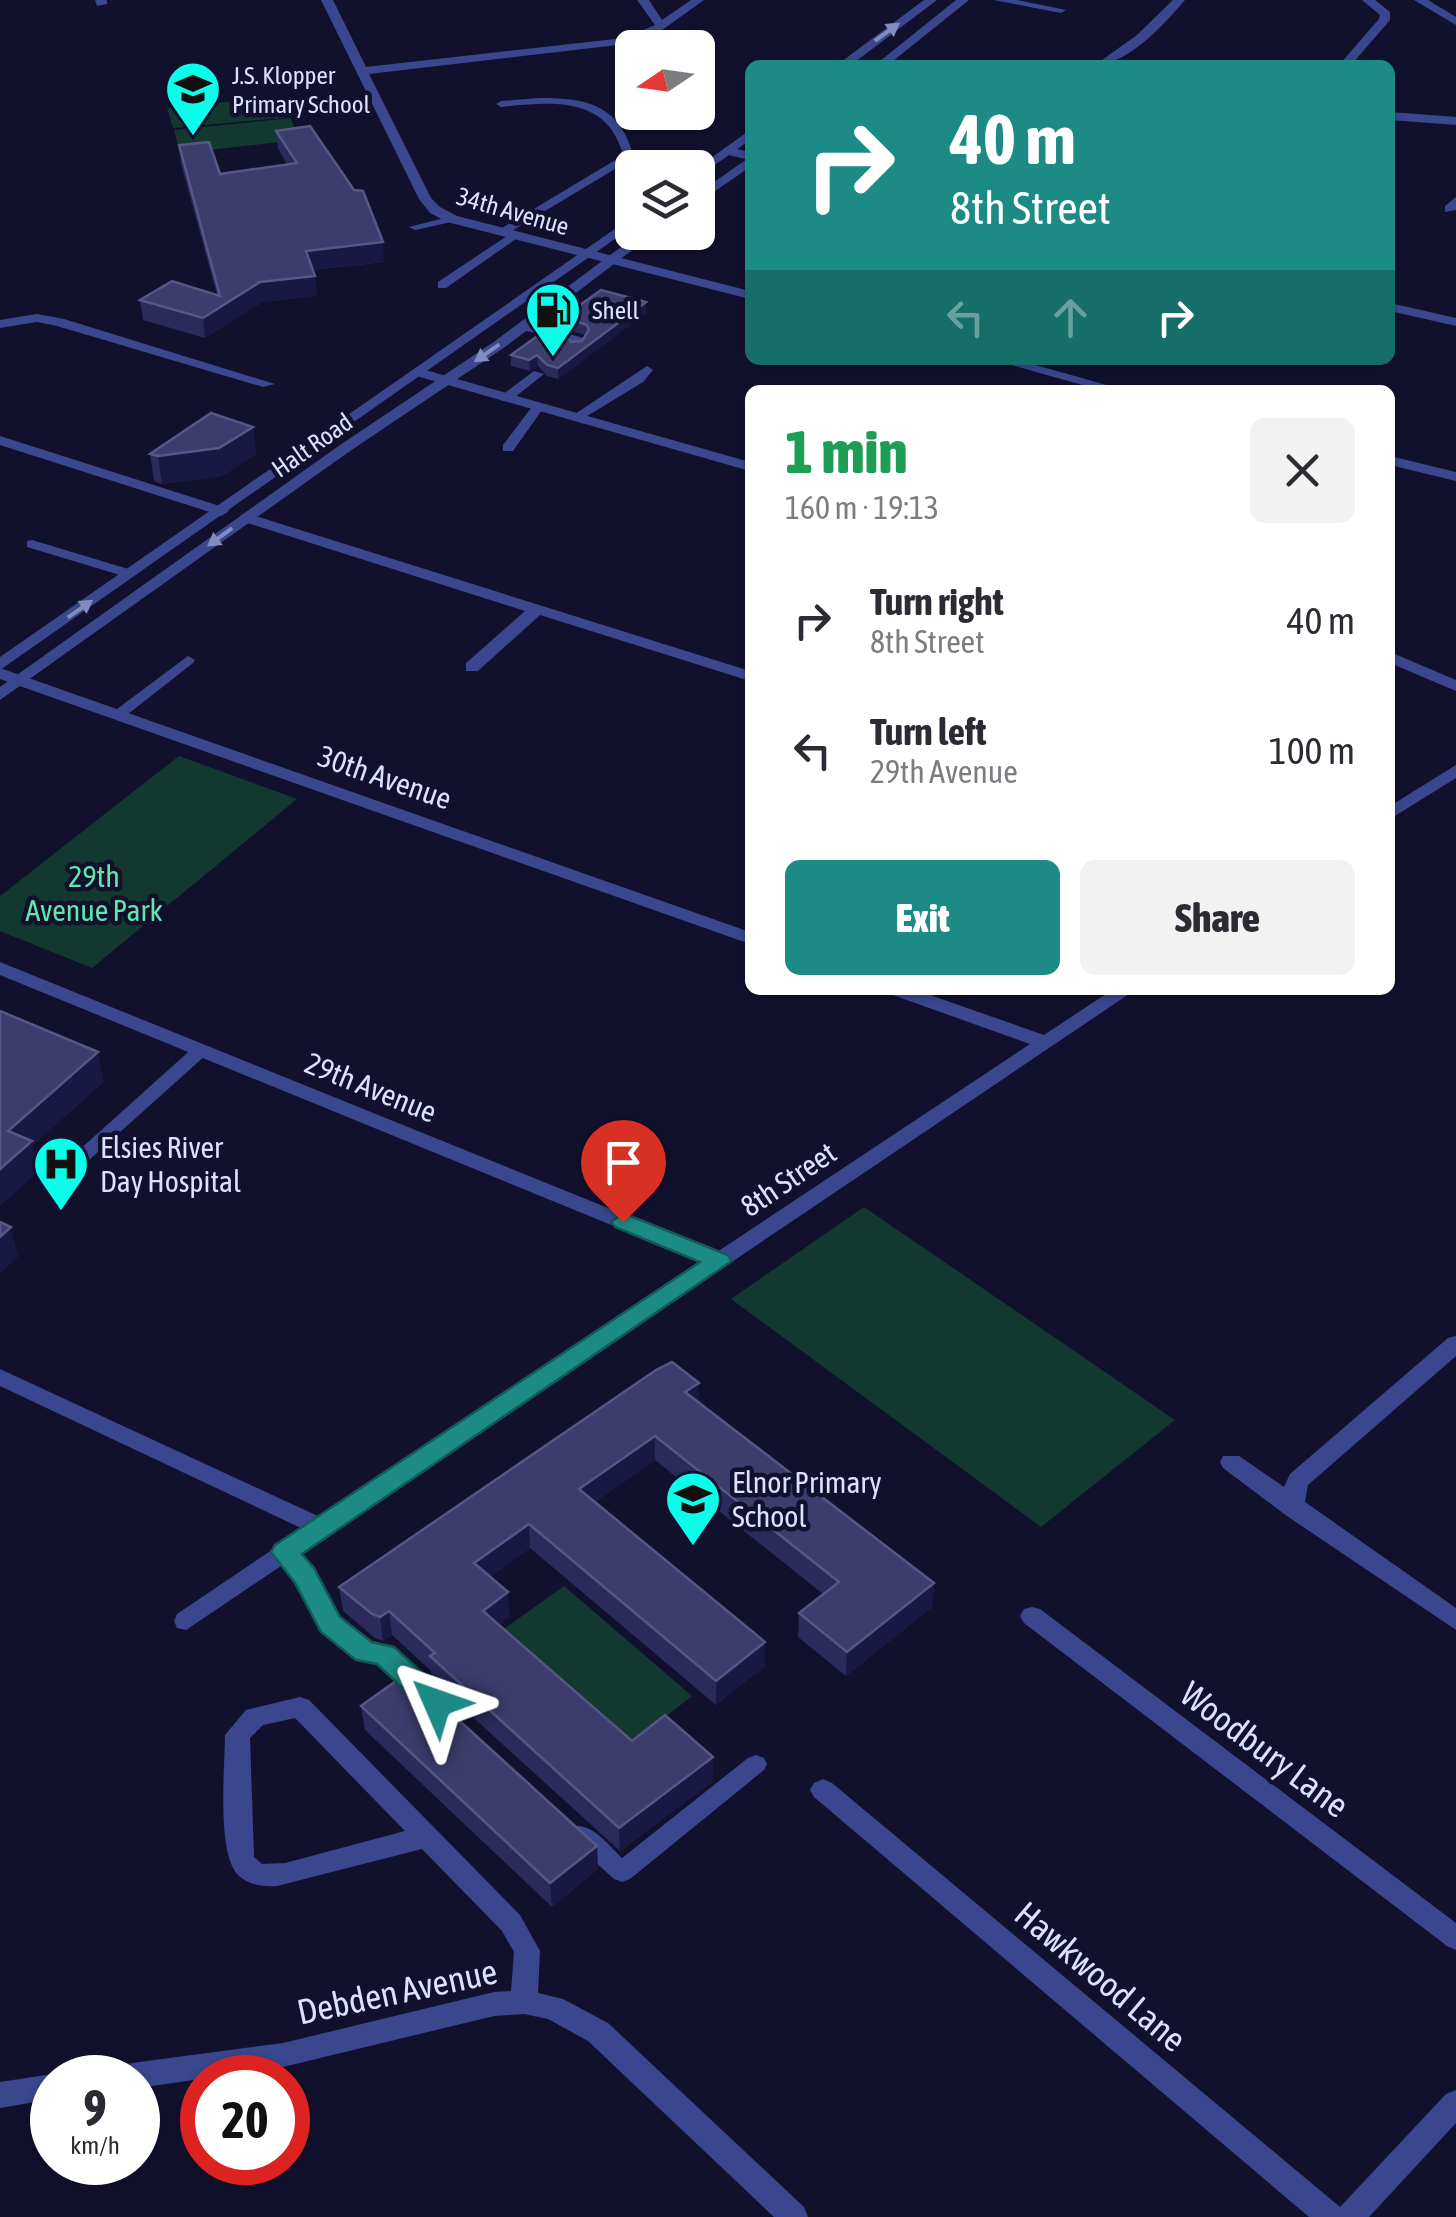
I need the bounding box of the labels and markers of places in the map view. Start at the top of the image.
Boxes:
school or university icon: J.S. Klopper Primary School [163,59,223,138]
place label: J.S. Klopper Primary School [232,61,370,118]
fuel station icon: Shell [523,280,583,359]
place label: Shell [592,296,640,324]
pin [581,1120,666,1223]
place label: Elsies River Day Hospital [100,1130,241,1198]
hospital icon: Elsies River Day Hospital [31,1134,91,1213]
place label: Elnor Primary School [732,1465,882,1533]
school or university icon: Elnor Primary School [663,1469,723,1548]

